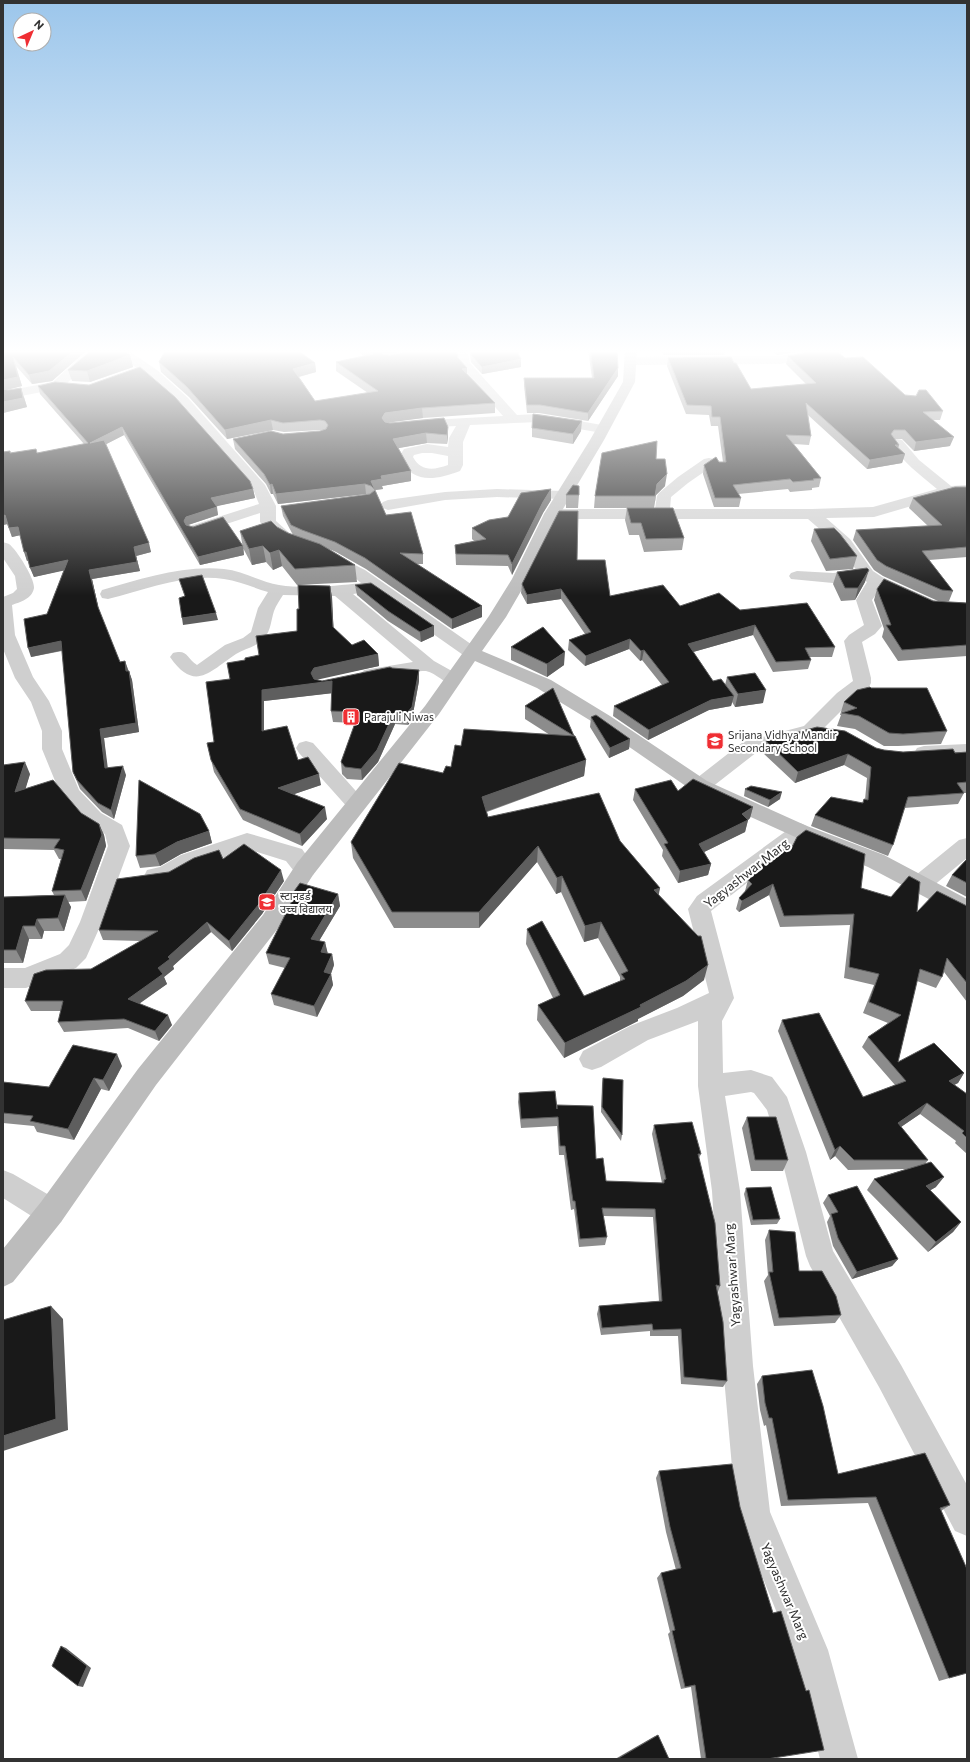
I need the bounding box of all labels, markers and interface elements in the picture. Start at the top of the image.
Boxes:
north arrow [12,12,52,52]
text: N [32,17,47,32]
building icon: Parajuli Niwas [341,707,361,727]
place label: Parajuli Niwas [364,710,434,723]
place label: Srijana Vidhya Mandir Secondary School [728,728,837,754]
school or university icon: Srijana Vidhya Mandir Secondary School [705,731,725,751]
street label: Yagyashwar Marg [700,835,792,911]
place label: स्टानडर्ड उच्च विद्यालय [280,889,332,915]
school or university icon: स्टानडर्ड उच्च विद्यालय [257,892,277,912]
street label: Yagyashwar Marg [720,1223,744,1327]
street label: Yagyashwar Marg [757,1540,813,1642]

